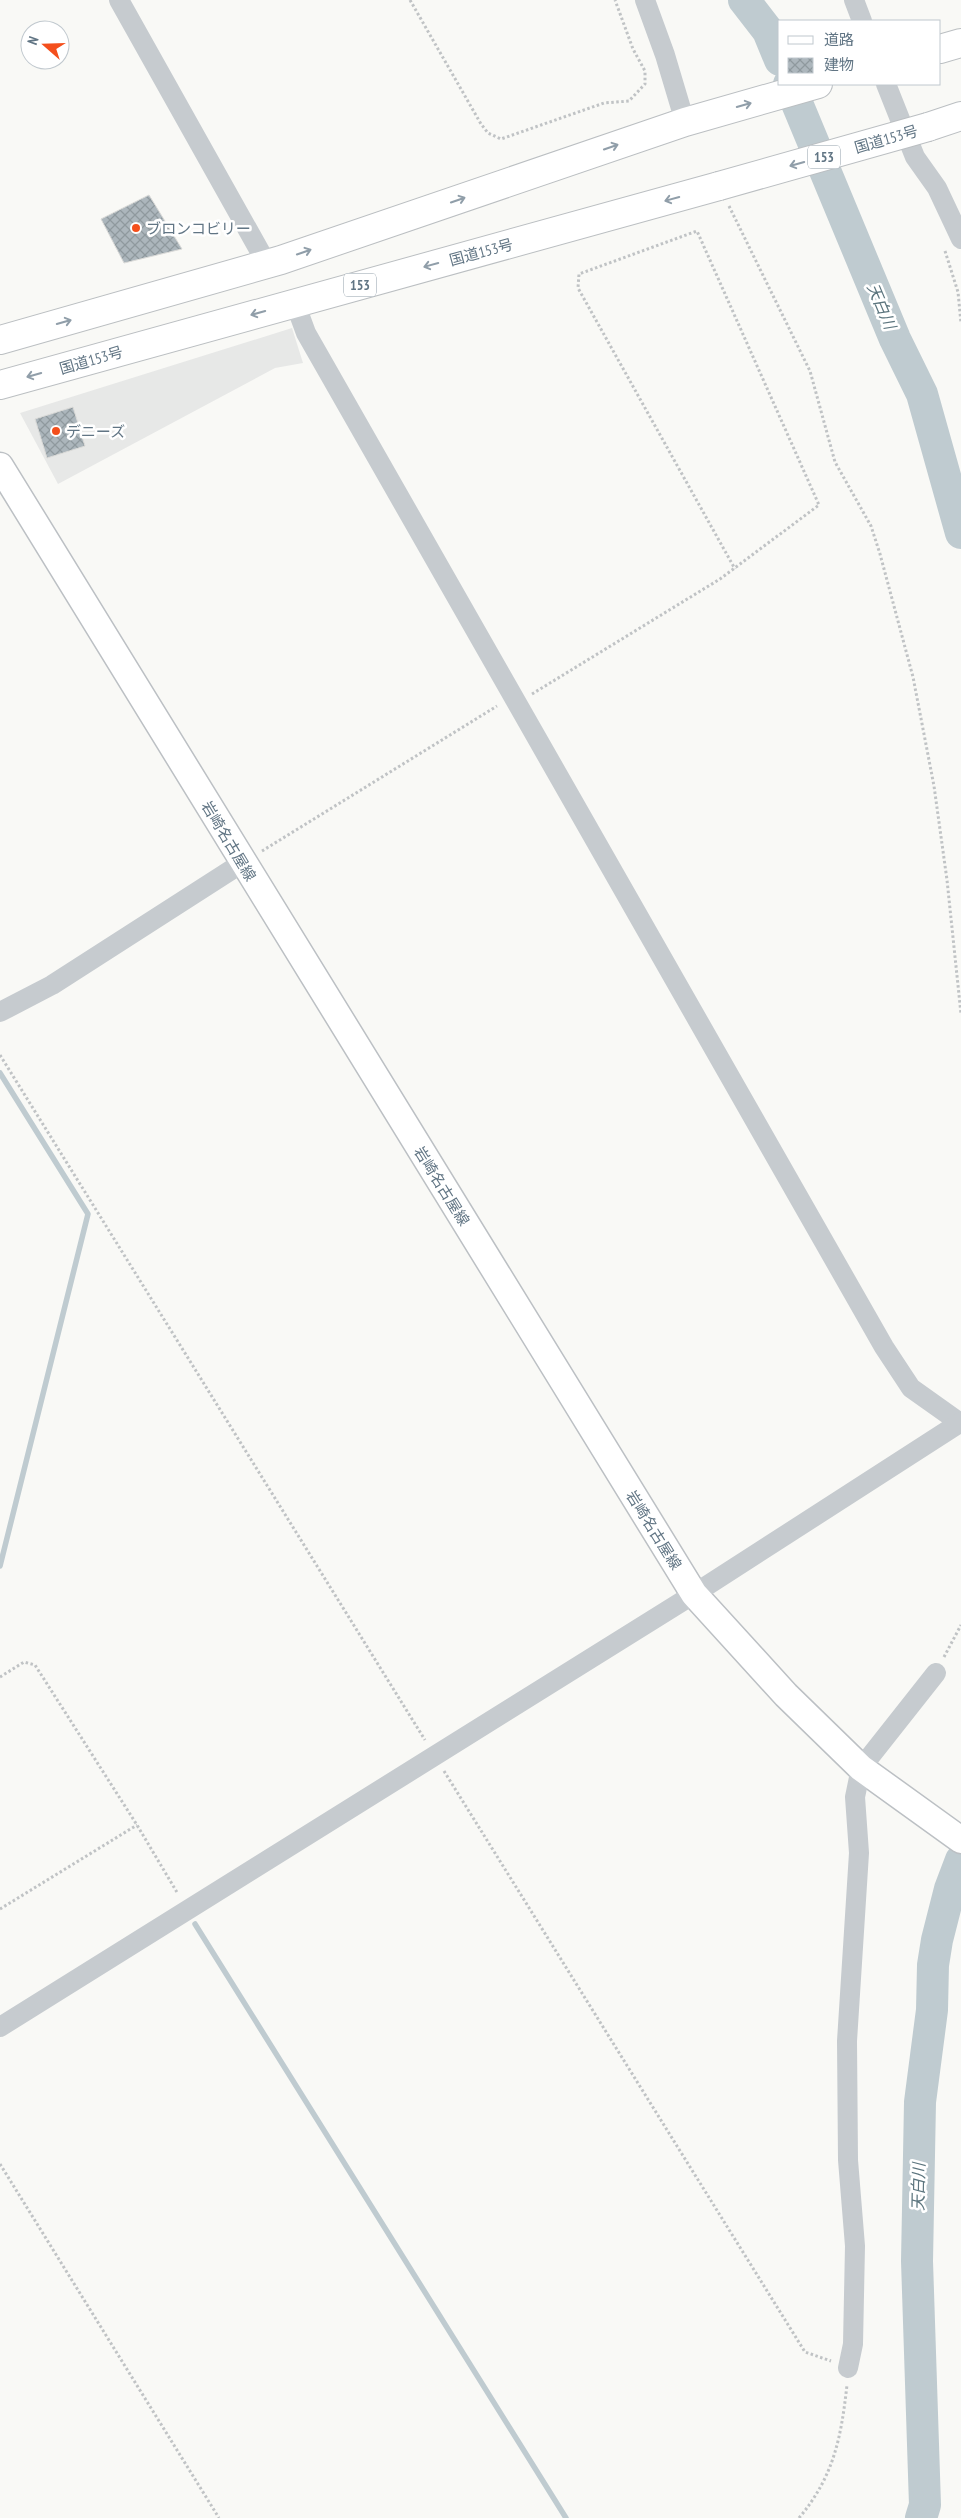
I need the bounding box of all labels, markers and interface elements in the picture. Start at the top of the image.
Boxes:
north arrow [20,20,70,70]
legend [778,20,941,85]
text: 道路 [824,30,854,49]
text: N [23,34,43,47]
text: 建物 [824,55,854,74]
one-way arrow [736,100,752,109]
street label: 国道153号 [852,121,920,157]
one-way arrow [603,142,619,152]
road number: 153 [808,146,840,168]
one-way arrow [789,160,805,170]
one-way arrow [449,195,465,204]
one-way arrow [665,195,681,204]
place label: ブロンコビリー [146,219,251,238]
marker: ブロンコビリー [130,222,142,234]
street label: 国道153号 [447,234,515,270]
one-way arrow [296,247,311,256]
one-way arrow [424,261,440,271]
road number: 153 [344,274,376,296]
water label: 天白川 [863,280,901,334]
one-way arrow [250,309,266,318]
one-way arrow [55,316,71,326]
street label: 国道153号 [57,342,125,378]
one-way arrow [26,371,42,381]
place label: デニーズ [66,422,125,441]
marker: デニーズ [50,425,62,437]
street label: 岩崎名古屋線 [198,798,260,884]
street label: 岩崎名古屋線 [410,1143,474,1229]
street label: 岩崎名古屋線 [622,1487,686,1573]
water label: 天白川 [908,2161,928,2211]

